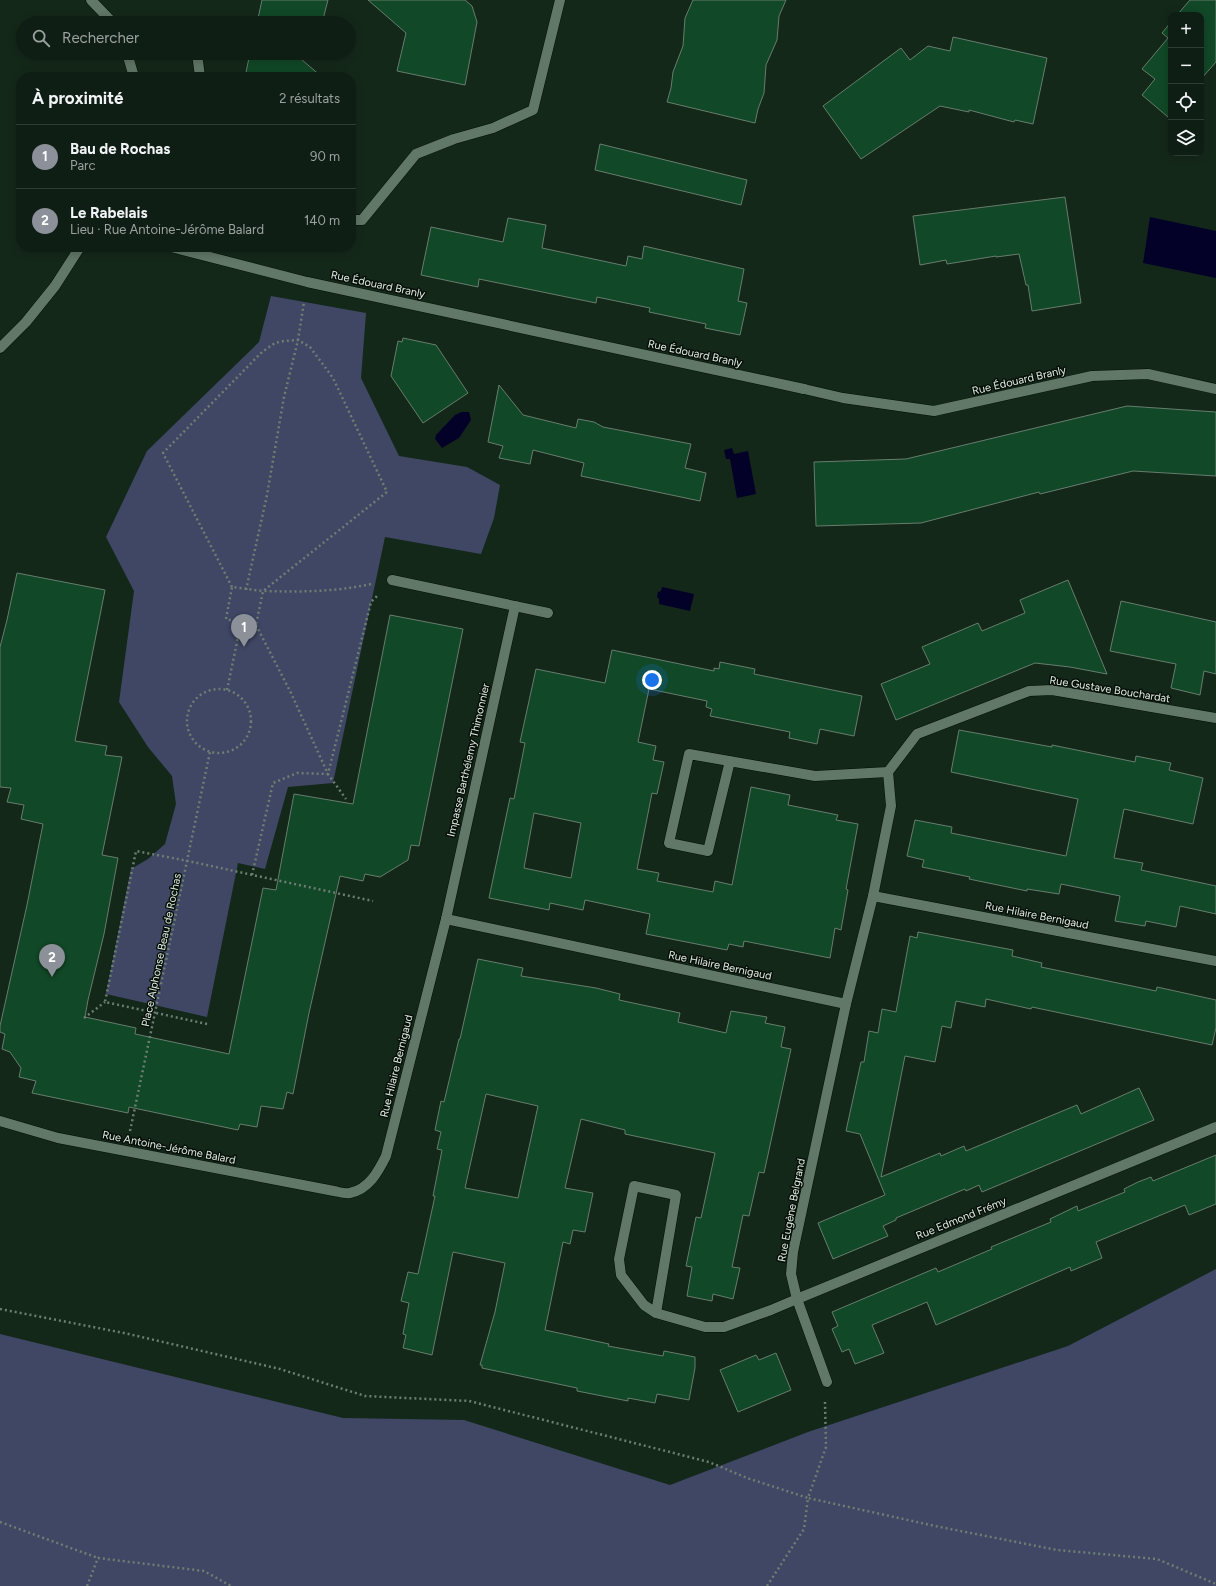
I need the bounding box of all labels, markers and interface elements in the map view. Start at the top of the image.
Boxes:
map controls [1168,12,1204,156]
button: + [1168,12,1204,48]
search box [16,16,356,60]
icon: search [30,27,52,49]
text: Rechercher [62,29,139,47]
button: − [1168,48,1204,84]
button: locate [1168,84,1204,120]
text: À proximité [32,88,123,108]
text: 2 résultats [279,91,340,106]
button: layers [1168,120,1204,156]
text: Bau de Rochas [70,140,170,158]
text: 1 [42,149,48,164]
text: 90 m [310,149,340,164]
text: Parc [70,158,95,173]
text: Le Rabelais [70,204,147,222]
text: 2 [41,213,49,228]
text: 140 m [304,213,340,228]
text: Lieu · Rue Antoine-Jérôme Balard [70,222,264,237]
street label: Rue Édouard Branly [330,268,426,301]
street label: Rue Édouard Branly [647,337,743,370]
street label: Rue Édouard Branly [971,363,1068,398]
pin: 1 [231,614,257,647]
your location [642,670,662,690]
street label: Rue Gustave Bouchardat [1049,674,1171,705]
street label: Impasse Barthélemy Thimonnier [444,682,493,838]
street label: Place Alphonse Beau de Rochas [139,872,184,1028]
street label: Rue Hilaire Bernigaud [984,899,1090,932]
pin: 2 [39,944,65,977]
street label: Rue Hilaire Bernigaud [667,948,773,983]
street label: Rue Hilaire Bernigaud [377,1013,416,1119]
street label: Rue Antoine-Jérôme Balard [101,1128,237,1167]
street label: Rue Eugène Belgrand [775,1157,808,1263]
street label: Rue Edmond Frémy [914,1194,1009,1243]

